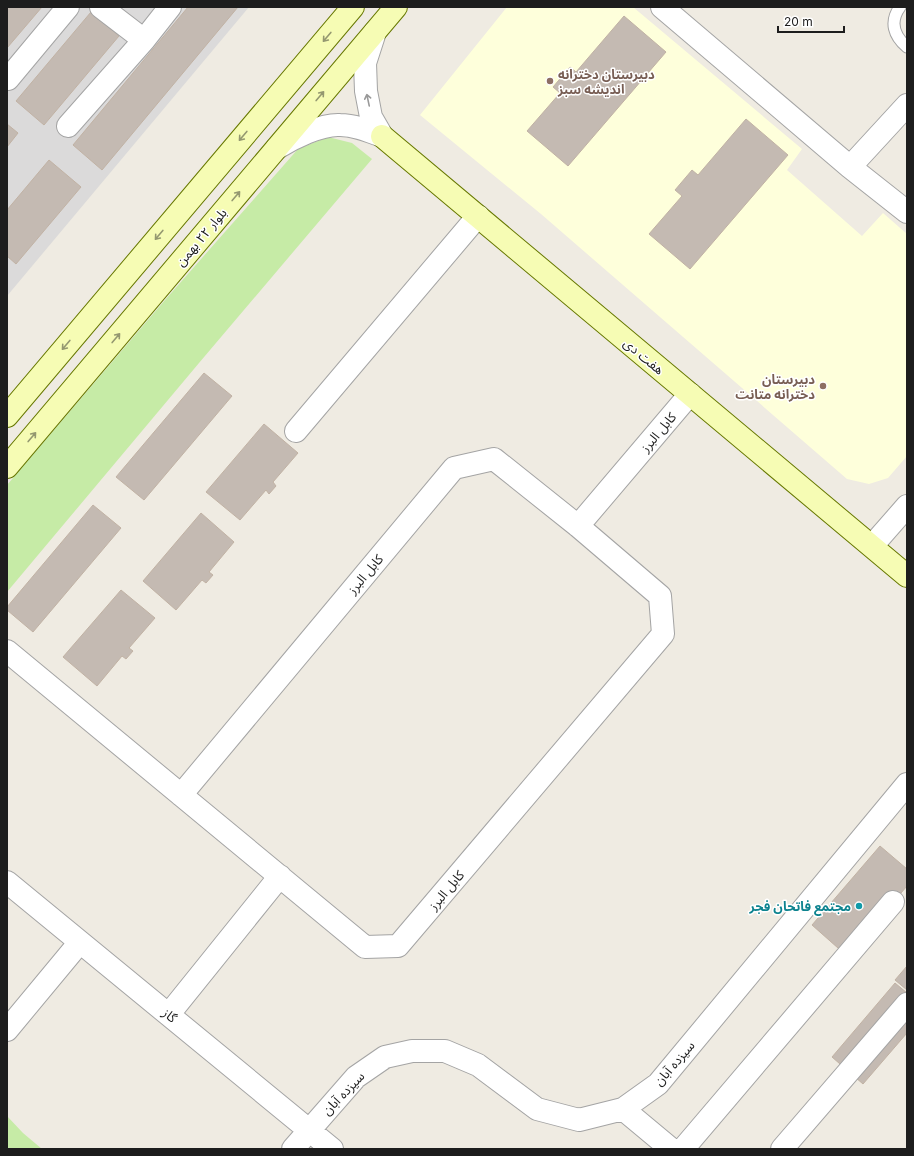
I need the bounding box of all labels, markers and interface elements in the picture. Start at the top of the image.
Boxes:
scale bar [778,8,844,34]
text: 20 m [784,14,813,29]
one-way arrow [323,31,332,42]
place label: دبیرستان دخترانه اندیشه سبز [557,66,655,97]
marker: دبیرستان دخترانه اندیشه سبز [545,76,555,86]
one-way arrow [316,91,325,102]
one-way arrow [363,94,371,107]
one-way arrow [239,131,248,141]
one-way arrow [232,190,241,201]
street label: بلوار ۲۲ بهمن [172,205,231,270]
one-way arrow [155,230,164,241]
one-way arrow [112,332,121,343]
street label: هفت دی [620,334,667,378]
one-way arrow [62,340,71,351]
place label: دبیرستان دخترانه متانت [735,371,815,402]
marker: دبیرستان دخترانه متانت [818,381,828,391]
street label: کابل البرز [636,409,680,456]
one-way arrow [28,432,37,442]
street label: کابل البرز [343,551,387,598]
street label: کابل البرز [424,867,468,914]
place label: مجتمع فاتحان فجر [748,898,851,916]
marker: مجتمع فاتحان فجر [854,901,864,911]
street label: گاز [159,1004,181,1026]
street label: سیزده آبان [650,1037,699,1089]
street label: سیزده آبان [318,1068,368,1119]

